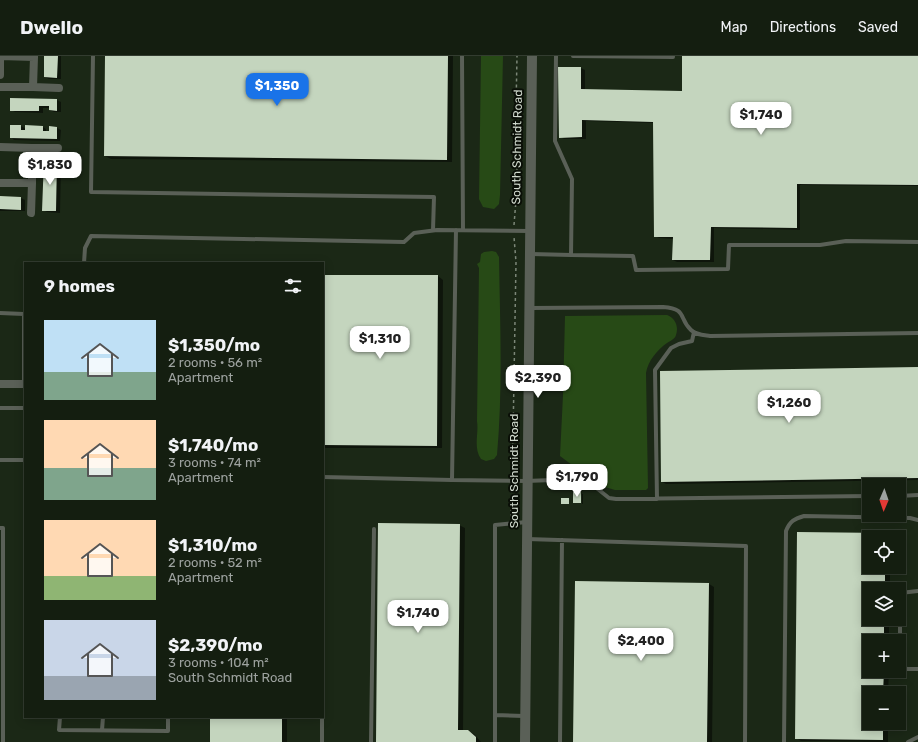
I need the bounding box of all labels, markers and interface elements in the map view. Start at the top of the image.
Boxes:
text: Dwello [20,16,83,39]
text: Map [721,19,748,36]
text: Directions [770,19,836,36]
text: Saved [858,19,898,36]
pin: $1,350 [244,73,310,107]
text: $1,350 [255,78,299,93]
street label: South Schmidt Road [509,90,525,204]
pin: $1,740 [728,102,794,136]
text: $1,740 [739,107,783,122]
pin: $1,830 [17,152,83,186]
text: $1,830 [28,157,72,172]
icon: filters [282,275,304,297]
text: 9 homes [44,276,115,296]
pin: $1,310 [347,326,413,360]
text: $1,310 [359,331,401,346]
text: $1,350/mo [168,335,260,355]
icon: home [76,336,124,384]
text: 2 rooms · 56 m² [168,355,262,370]
pin: $2,390 [505,365,571,399]
text: Apartment [168,370,233,385]
text: $2,390 [515,370,561,385]
pin: $1,260 [756,390,822,424]
text: $1,260 [767,395,811,410]
street label: South Schmidt Road [507,414,521,528]
text: $1,740/mo [168,435,258,455]
icon: home [76,436,124,484]
text: 3 rooms · 74 m² [168,455,261,470]
pin: $1,790 [544,464,610,498]
text: $1,790 [556,469,598,484]
text: Apartment [168,470,233,485]
north arrow [862,478,906,522]
map controls [862,478,906,730]
button: locate [862,530,906,574]
text: $1,310/mo [168,535,257,555]
icon: home [76,536,124,584]
text: 2 rooms · 52 m² [168,555,262,570]
text: Apartment [168,570,233,585]
button: layers [862,582,906,626]
pin: $1,740 [385,600,451,634]
text: $1,740 [396,605,440,620]
pin: $2,400 [608,628,674,662]
text: $2,400 [617,633,665,648]
button: + [862,634,906,678]
text: $2,390/mo [168,635,263,655]
icon: home [76,636,124,684]
text: 3 rooms · 104 m² [168,655,269,670]
text: South Schmidt Road [168,670,292,685]
button: − [862,686,906,730]

